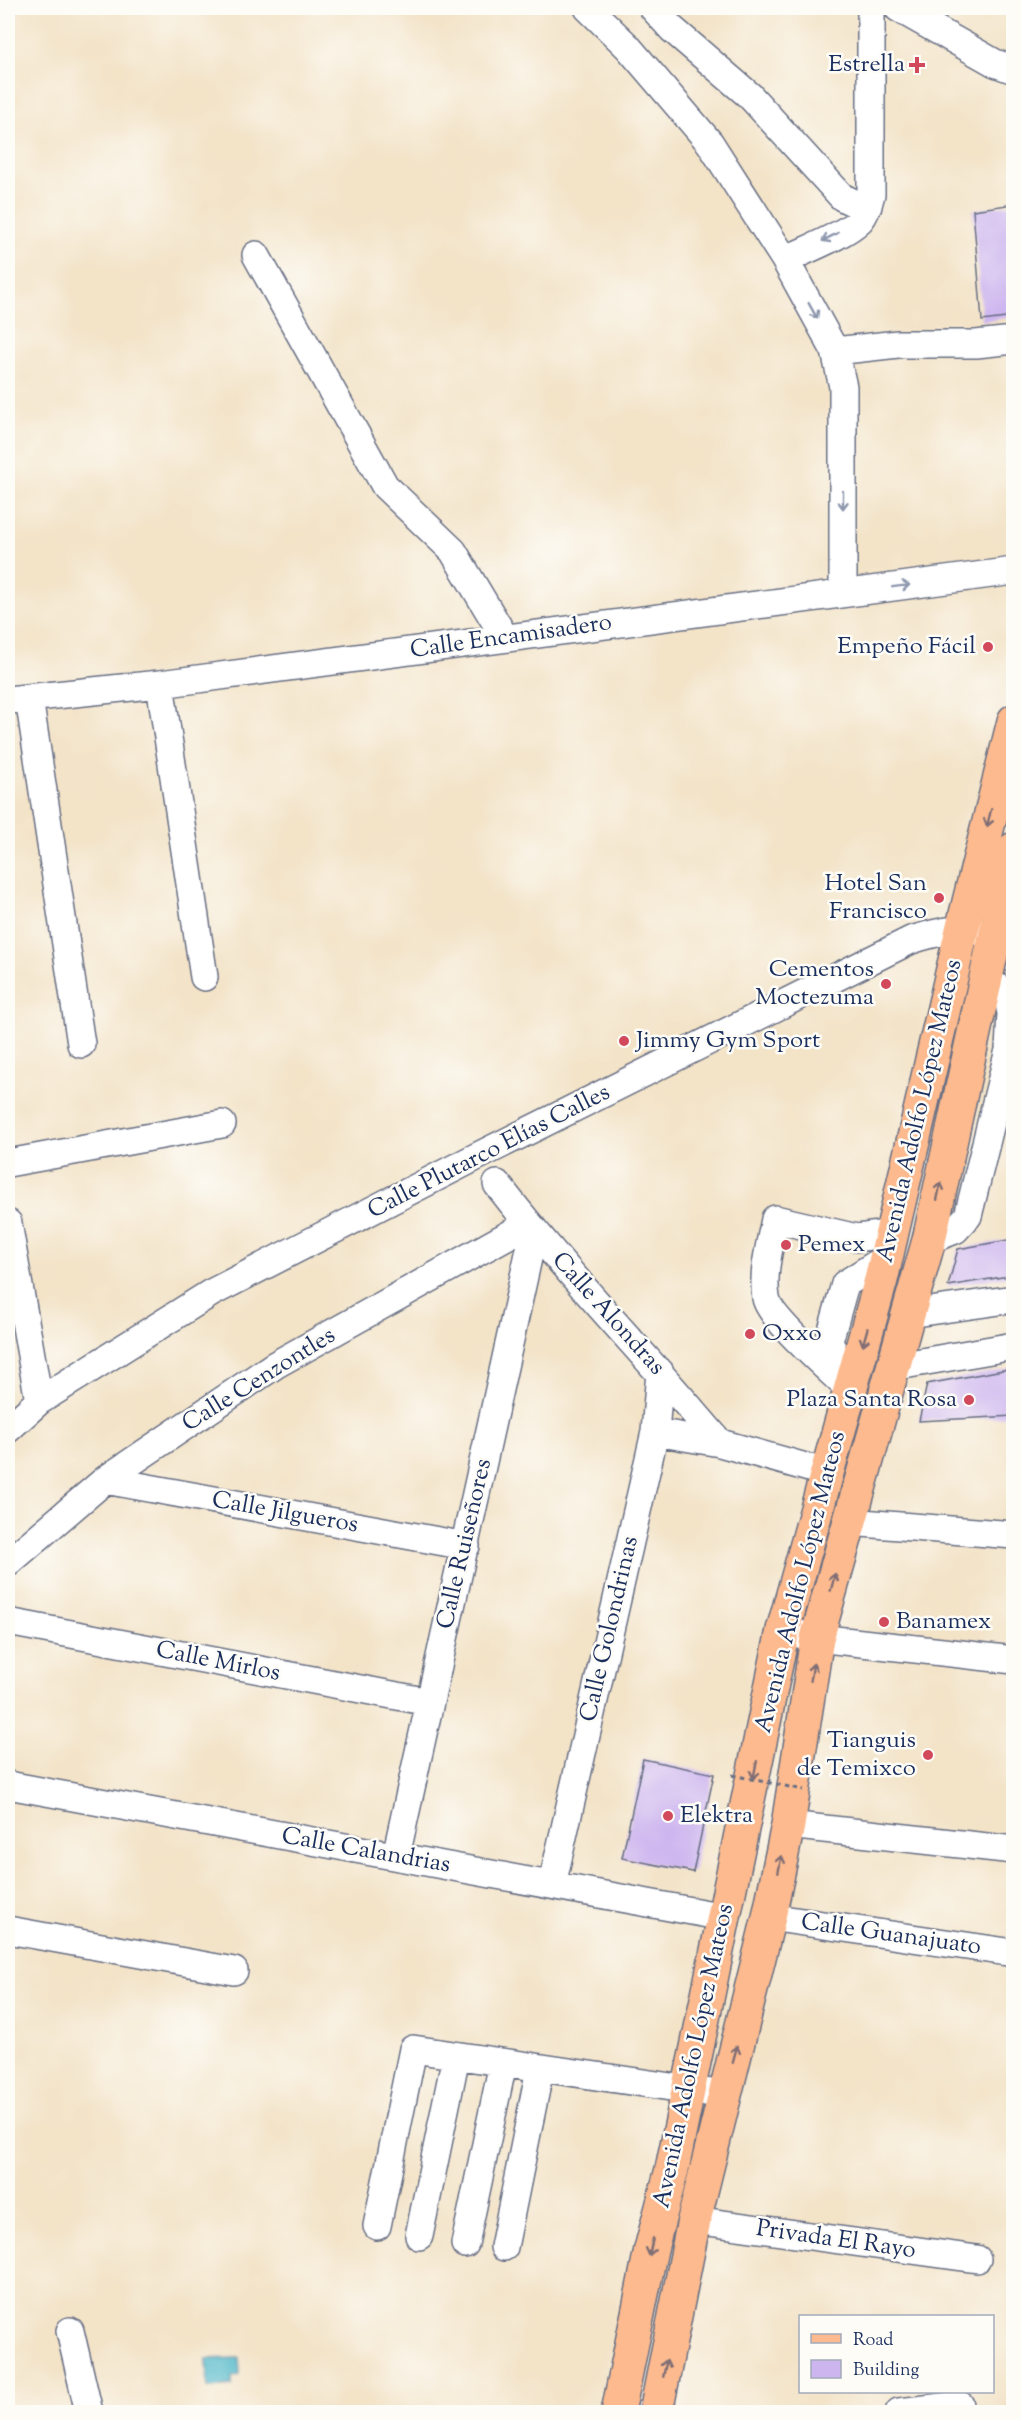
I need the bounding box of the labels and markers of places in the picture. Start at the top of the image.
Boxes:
place label: Estrella [828,48,905,82]
marker: Estrella [910,58,924,72]
place label: Empeño Fácil [837,630,976,664]
marker: Empeño Fácil [981,640,995,654]
place label: Hotel San Francisco [824,867,927,929]
marker: Hotel San Francisco [932,891,946,905]
place label: Cementos Moctezuma [755,953,874,1015]
marker: Cementos Moctezuma [879,977,893,991]
place label: Jimmy Gym Sport [634,1024,820,1058]
marker: Jimmy Gym Sport [617,1034,631,1048]
place label: Pemex [798,1228,865,1262]
marker: Pemex [779,1238,793,1252]
place label: Oxxo [762,1317,822,1351]
marker: Oxxo [743,1327,757,1341]
place label: Plaza Santa Rosa [787,1383,957,1417]
marker: Plaza Santa Rosa [962,1393,976,1407]
place label: Banamex [896,1605,991,1639]
marker: Banamex [877,1615,891,1629]
place label: Tianguis de Temixco [797,1724,916,1786]
marker: Tianguis de Temixco [921,1748,935,1762]
place label: Elektra [680,1799,753,1833]
marker: Elektra [661,1809,675,1823]

